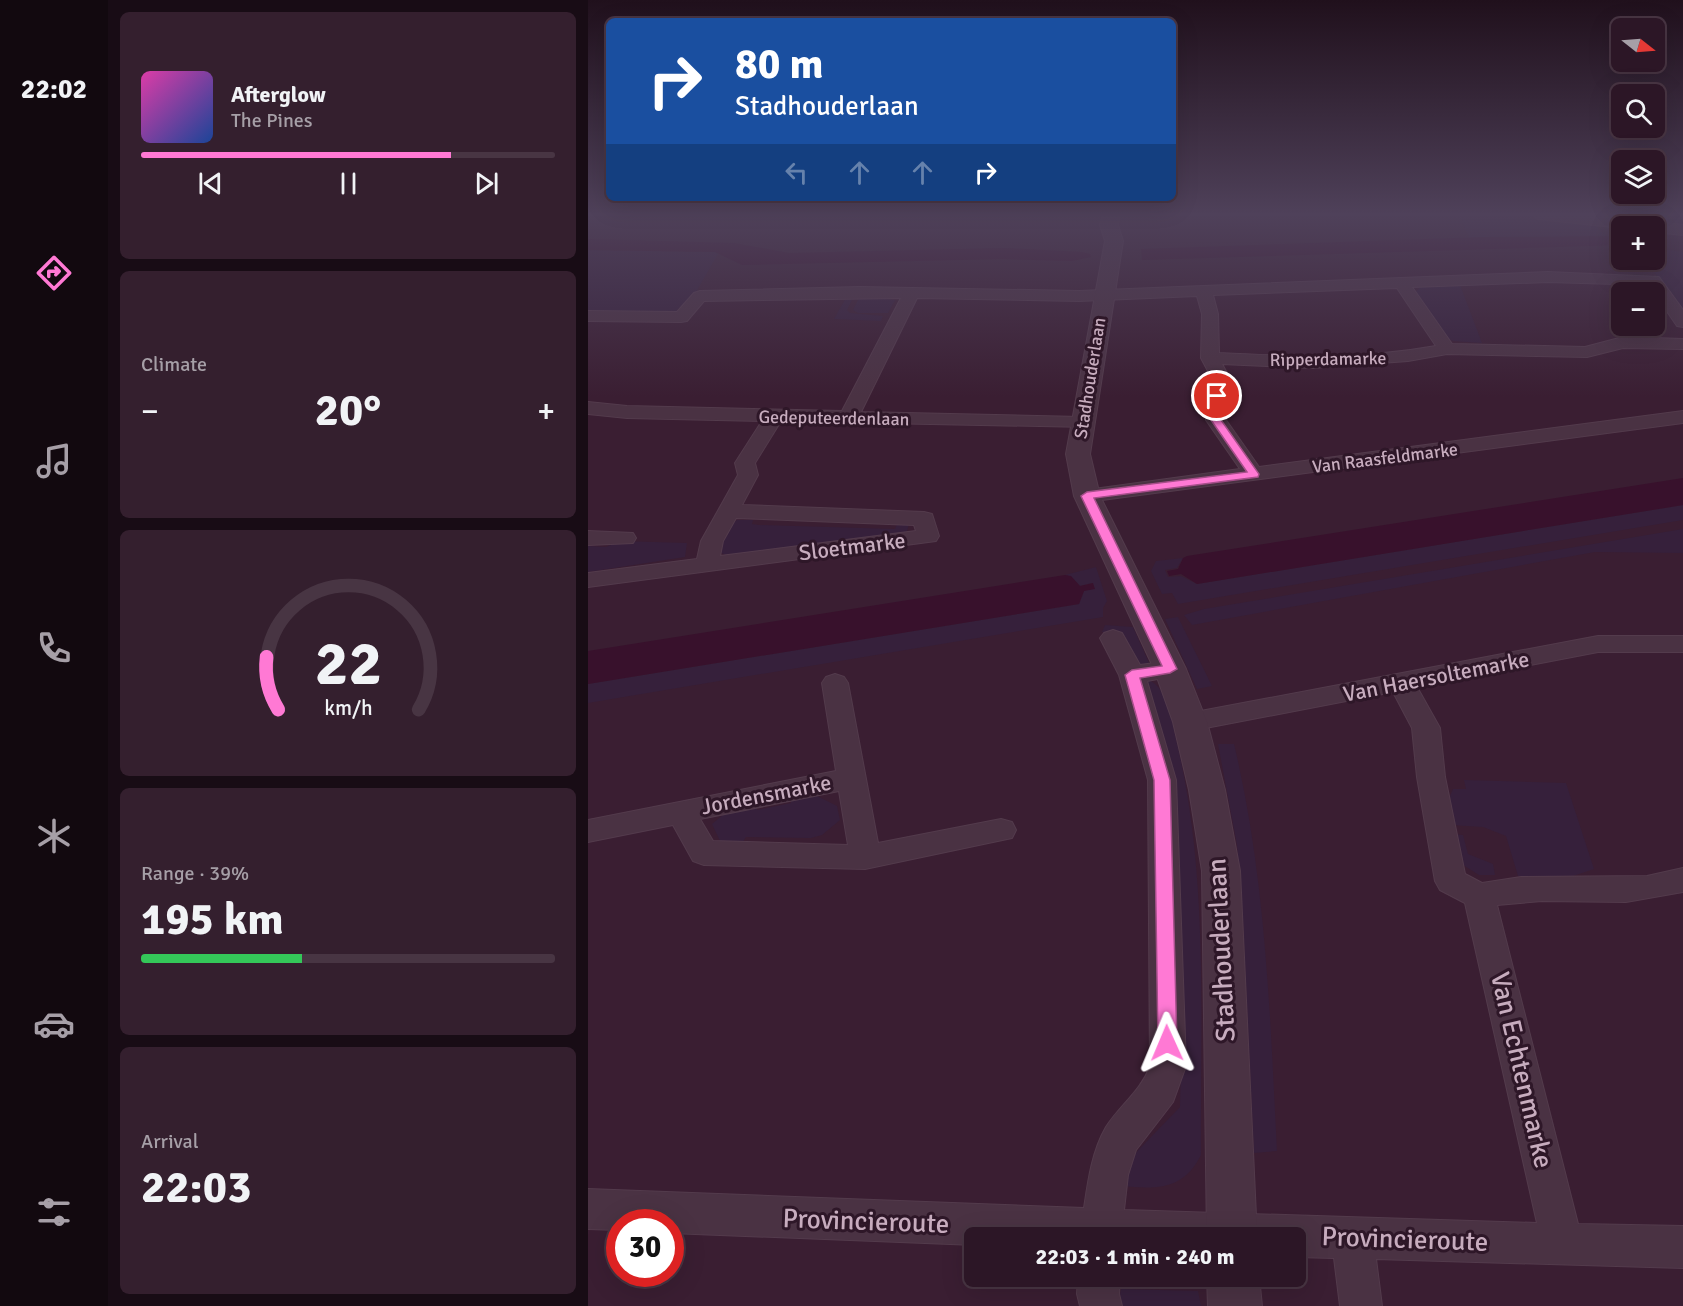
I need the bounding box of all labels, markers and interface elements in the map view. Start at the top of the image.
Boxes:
north arrow [1611,18,1665,72]
map controls [1611,18,1665,336]
text: 80 m [735,39,824,90]
icon: right [636,42,714,120]
text: 22:02 [21,73,87,106]
text: Afterglow [231,81,326,108]
button: search [1611,84,1665,138]
text: Stadhouderlaan [735,90,919,123]
text: The Pines [231,108,313,133]
button: layers [1611,150,1665,204]
icon: left [780,156,813,189]
icon: ahead [843,156,876,189]
icon: ahead [906,156,939,189]
icon: right [969,156,1002,189]
icon: previous [194,167,227,200]
icon: pause [332,167,365,200]
icon: next [470,167,503,200]
button: + [1611,216,1665,270]
icon: directions [33,252,75,294]
button: − [1611,282,1665,336]
street label: Stadhouderlaan [1070,316,1110,440]
street label: Ripperdamarke [1269,347,1387,371]
text: Climate [141,352,207,377]
pin [1191,370,1242,421]
icon: arrive [1200,379,1233,412]
text: 20° [315,383,381,438]
text: − [141,391,159,432]
text: + [537,391,555,432]
street label: Gedeputeerdenlaan [758,406,910,430]
street label: Van Raasfeldmarke [1311,438,1459,478]
icon: music [33,440,75,482]
street label: Sloetmarke [797,527,907,566]
text: 22 [314,625,382,702]
icon: phone [33,627,75,669]
street label: Van Haersoltemarke [1341,645,1531,708]
text: km/h [324,695,372,721]
street label: Jordensmarke [699,769,833,820]
icon: climate [33,815,75,857]
street label: Stadhouderlaan [1200,857,1243,1043]
text: Range · 39% [141,861,249,886]
text: 195 km [141,892,284,947]
street label: Van Echtenmarke [1483,969,1560,1171]
icon: car [33,1003,75,1045]
position arrow [1135,1011,1199,1075]
text: Arrival [141,1129,199,1154]
text: 22:03 [141,1160,251,1215]
icon: filters [33,1191,75,1233]
street label: Provincieroute [782,1202,950,1241]
speed limit sign: 30 [606,1209,684,1287]
street label: Provincieroute [1321,1220,1489,1259]
text: 22:03 · 1 min · 240 m [1035,1243,1235,1270]

